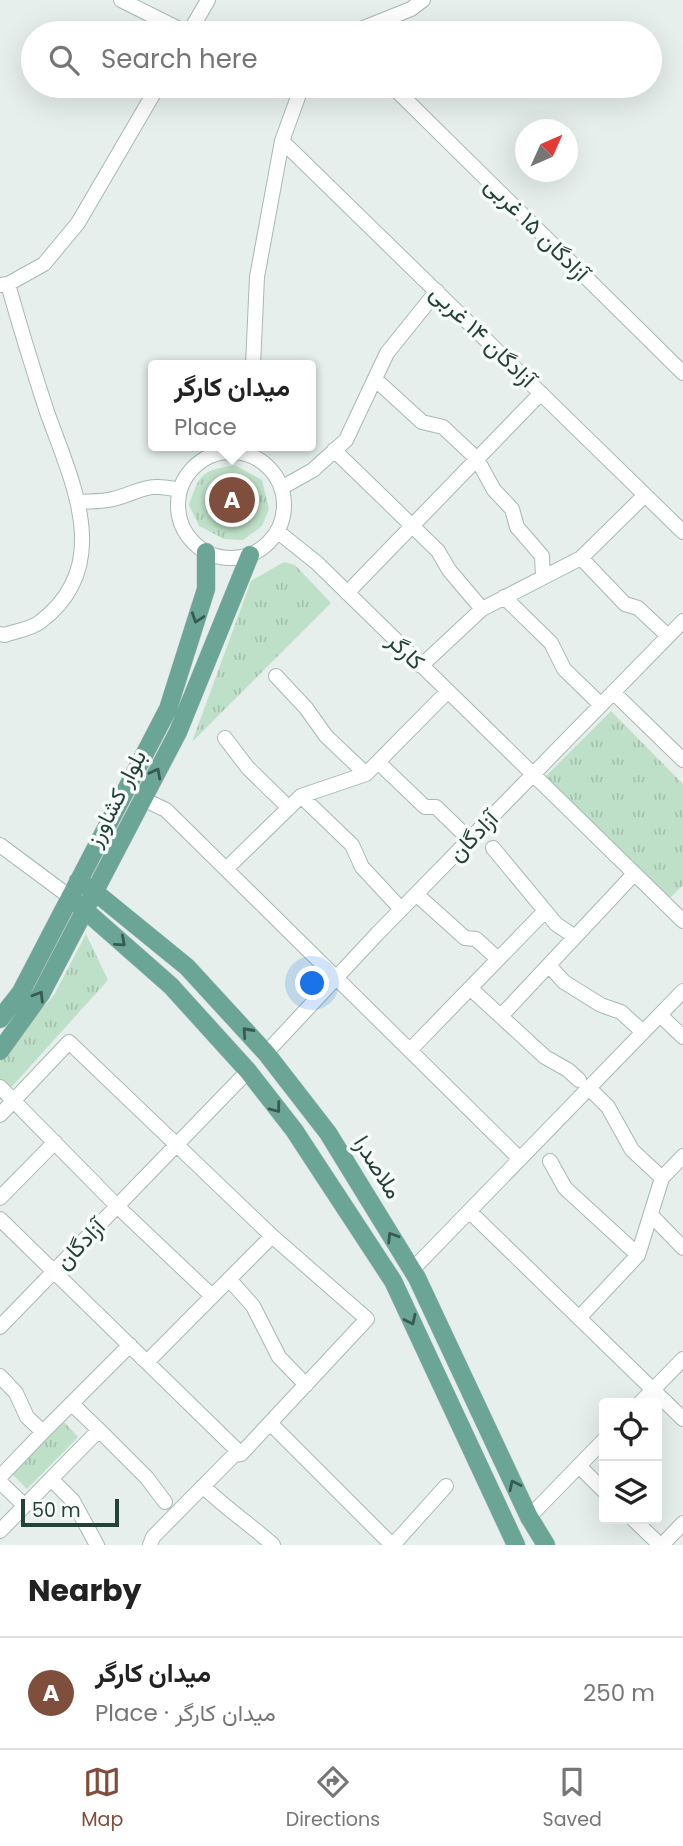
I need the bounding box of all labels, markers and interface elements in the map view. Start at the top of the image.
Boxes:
search box [21,21,662,98]
icon: search [45,41,83,79]
text: Search here [101,41,258,77]
north arrow [515,119,578,182]
street label: آزادگان ۱۵ غربی [478,170,598,290]
street label: آزادگان ۱۴ غربی [423,277,544,396]
popup [148,360,316,451]
text: میدان کارگر [174,369,290,405]
text: Place [174,411,237,443]
pin: A [209,474,255,526]
one-way arrow [191,612,205,624]
street label: کارگر [379,624,432,677]
street label: بلوار کشاورز [77,744,154,853]
one-way arrow [148,767,162,780]
street label: آزادگان [441,802,506,869]
one-way arrow [113,934,126,947]
your location [295,966,329,1000]
one-way arrow [31,990,44,1003]
one-way arrow [242,1027,255,1040]
one-way arrow [268,1100,281,1113]
street label: ملاصدرا [346,1129,410,1205]
street label: آزادگان [48,1210,113,1277]
one-way arrow [387,1232,400,1245]
one-way arrow [403,1313,417,1325]
map controls [599,1398,662,1524]
button: locate [599,1398,662,1461]
button: layers [599,1461,662,1524]
one-way arrow [508,1480,522,1492]
scale bar [21,1496,119,1528]
text: 50 m [32,1497,81,1524]
text: Nearby [28,1569,142,1612]
text: میدان کارگر [95,1655,211,1691]
text: A [43,1677,59,1709]
text: 250 m [583,1677,655,1709]
text: Place · میدان کارگر [95,1697,276,1729]
tab: Map [81,1763,123,1834]
tab: Directions [286,1763,380,1834]
tab: Saved [543,1763,602,1834]

